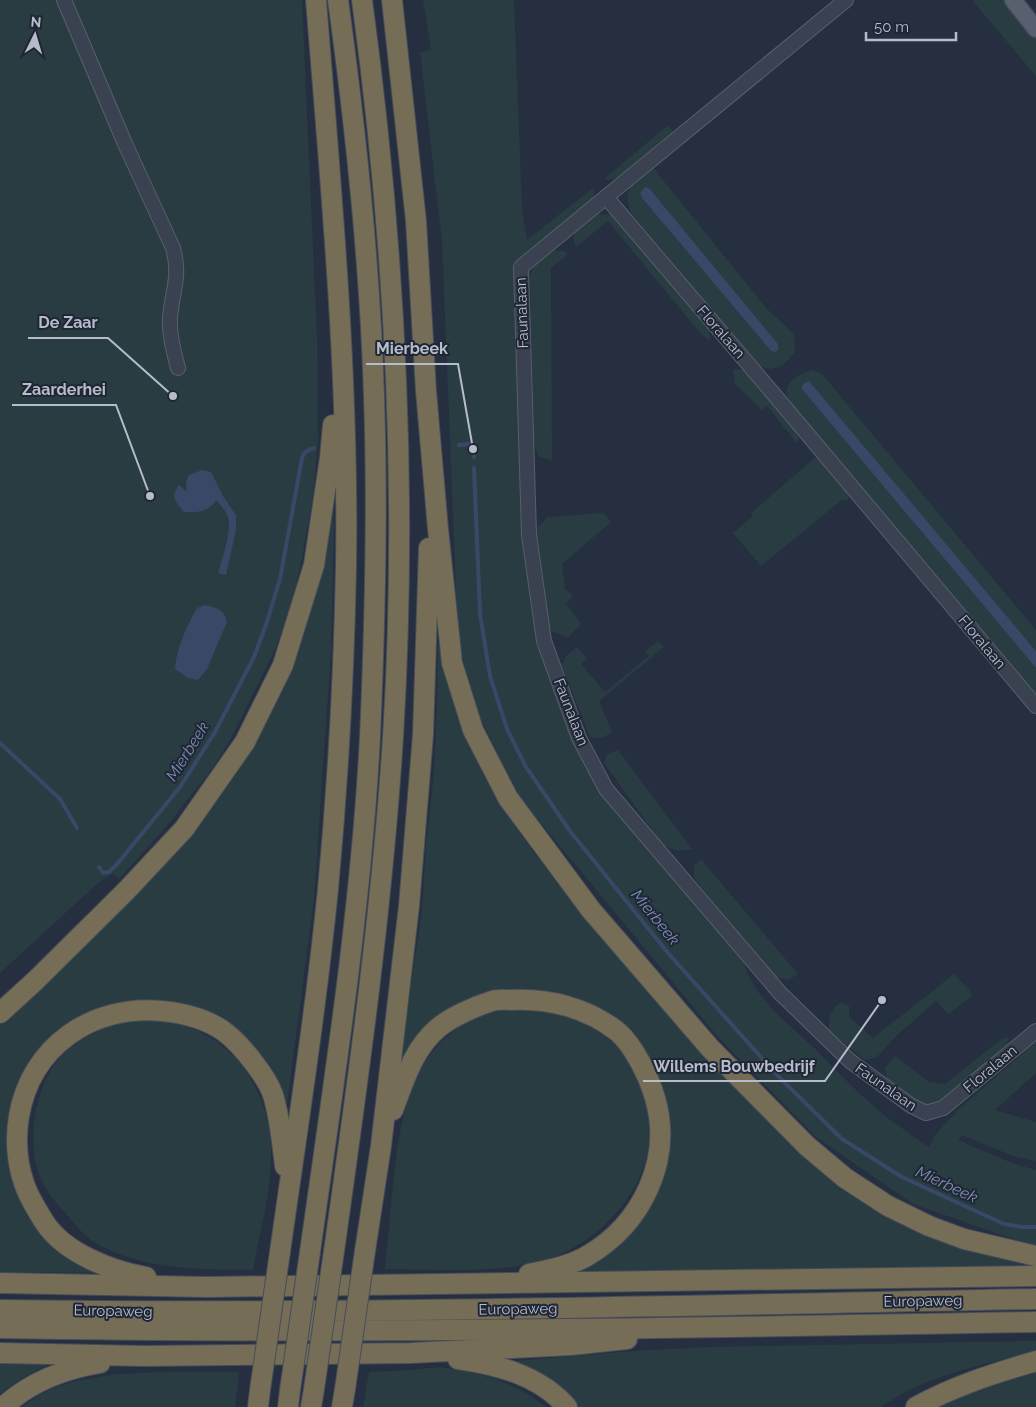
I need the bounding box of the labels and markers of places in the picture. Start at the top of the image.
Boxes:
callout: De Zaar [28,307,108,338]
callout: Mierbeek [366,333,458,364]
callout: Zaarderhei [12,374,116,405]
callout: Willems Bouwbedrijf [643,1050,825,1081]

